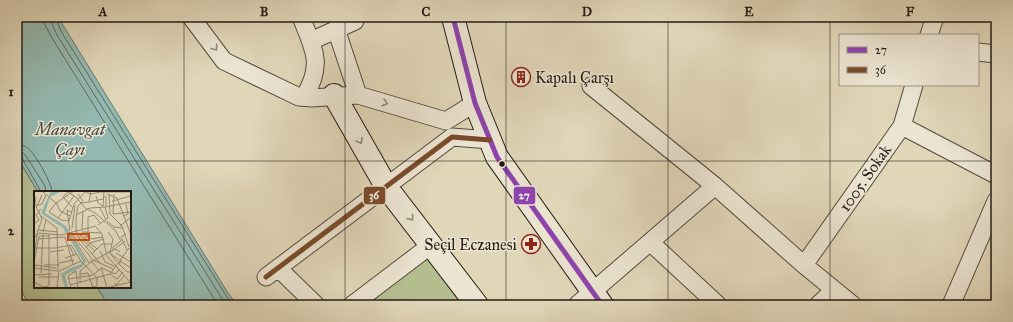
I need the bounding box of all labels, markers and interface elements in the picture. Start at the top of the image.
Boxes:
text: A [98,4,108,20]
text: B [260,4,269,20]
text: C [422,4,431,20]
text: D [582,4,592,20]
text: E [744,4,754,20]
text: F [906,4,915,20]
legend [839,34,979,86]
text: 27 [875,43,887,57]
one-way arrow [210,44,217,51]
text: 36 [875,63,887,77]
building icon: Kapalı Çarşı [510,66,532,88]
place label: Kapalı Çarşı [535,68,615,87]
text: 1 [8,84,14,100]
one-way arrow [382,98,389,107]
water label: Manavgat Çayı [33,119,107,160]
one-way arrow [355,137,362,144]
street label: 1005. Sokak [835,140,895,215]
unlabelled marker [497,159,507,169]
line badge: 36 [363,186,386,205]
line badge: 27 [513,186,536,205]
text: 36 [369,189,380,203]
text: 27 [519,189,530,202]
inset map [34,191,131,288]
one-way arrow [406,214,413,221]
text: 2 [8,223,15,239]
pharmacy icon: Seçil Eczanesi [520,233,542,255]
place label: Seçil Eczanesi [424,235,518,254]

